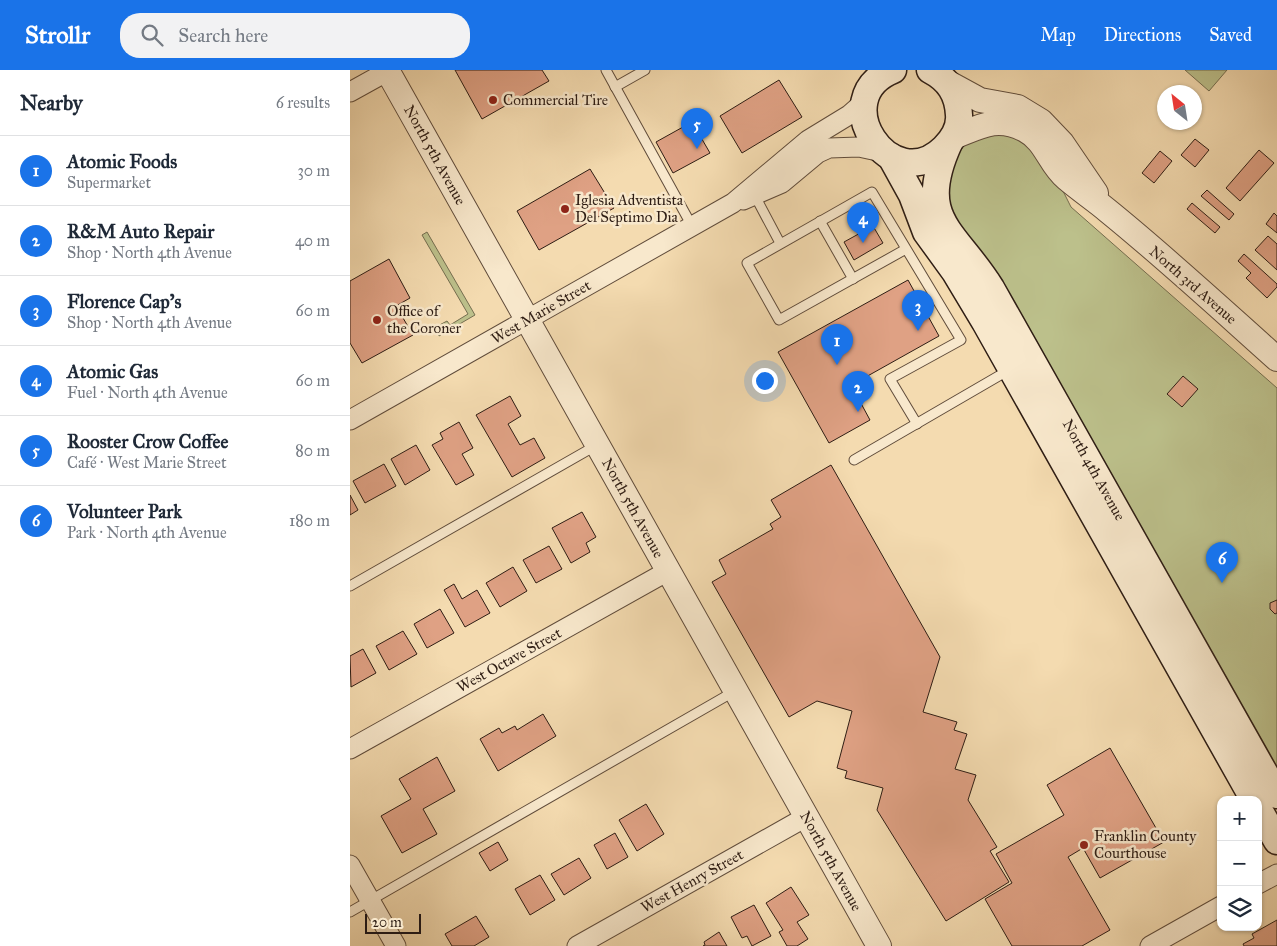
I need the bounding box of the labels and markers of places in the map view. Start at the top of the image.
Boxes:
place label: Commercial Tire [503,91,608,109]
marker: Commercial Tire [487,94,499,106]
pin: 5 [681,108,713,149]
place label: Iglesia Adventista Del Septimo Dia [575,191,684,226]
pin: 4 [847,202,879,243]
marker: Iglesia Adventista Del Septimo Dia [559,203,571,215]
pin: 3 [902,290,934,331]
place label: Office of the Coroner [387,302,462,337]
marker: Office of the Coroner [371,314,383,326]
pin: 1 [821,324,853,365]
pin: 2 [842,371,874,412]
pin: 6 [1206,542,1238,583]
place label: Franklin County Courthouse [1094,827,1197,862]
marker: Franklin County Courthouse [1078,839,1090,851]

